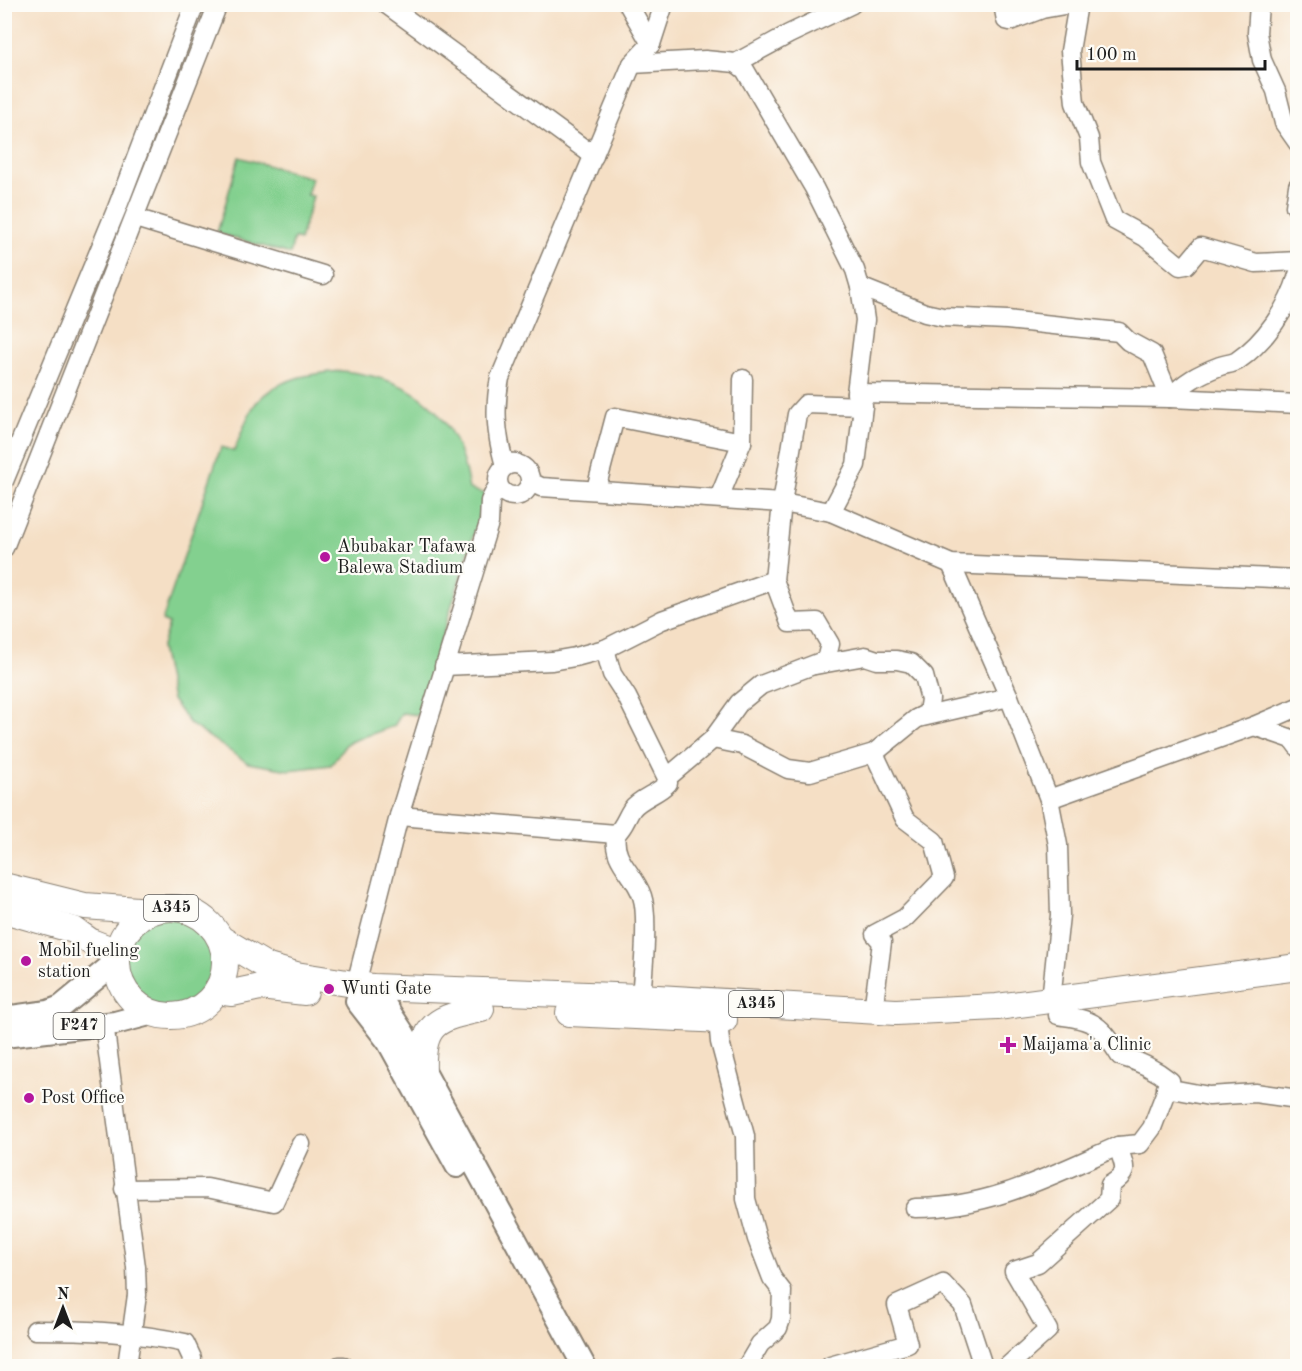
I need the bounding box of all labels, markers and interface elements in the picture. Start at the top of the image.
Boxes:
scale bar [1077,33,1264,71]
text: 100 m [1086,46,1137,64]
place label: Abubakar Tafawa Balewa Stadium [337,538,476,577]
marker: Abubakar Tafawa Balewa Stadium [318,550,332,564]
road number: A345 [144,895,198,921]
place label: Mobil fueling station [38,942,139,981]
marker: Mobil fueling station [19,954,33,968]
place label: Wunti Gate [341,980,431,998]
marker: Wunti Gate [322,982,336,996]
road number: A345 [729,991,783,1017]
road number: F247 [54,1013,104,1039]
marker: Maijama'a Clinic [999,1036,1017,1054]
place label: Maijama'a Clinic [1022,1036,1151,1054]
place label: Post Office [41,1089,125,1107]
marker: Post Office [22,1091,36,1105]
north arrow [33,1278,93,1338]
text: N [57,1287,70,1303]

